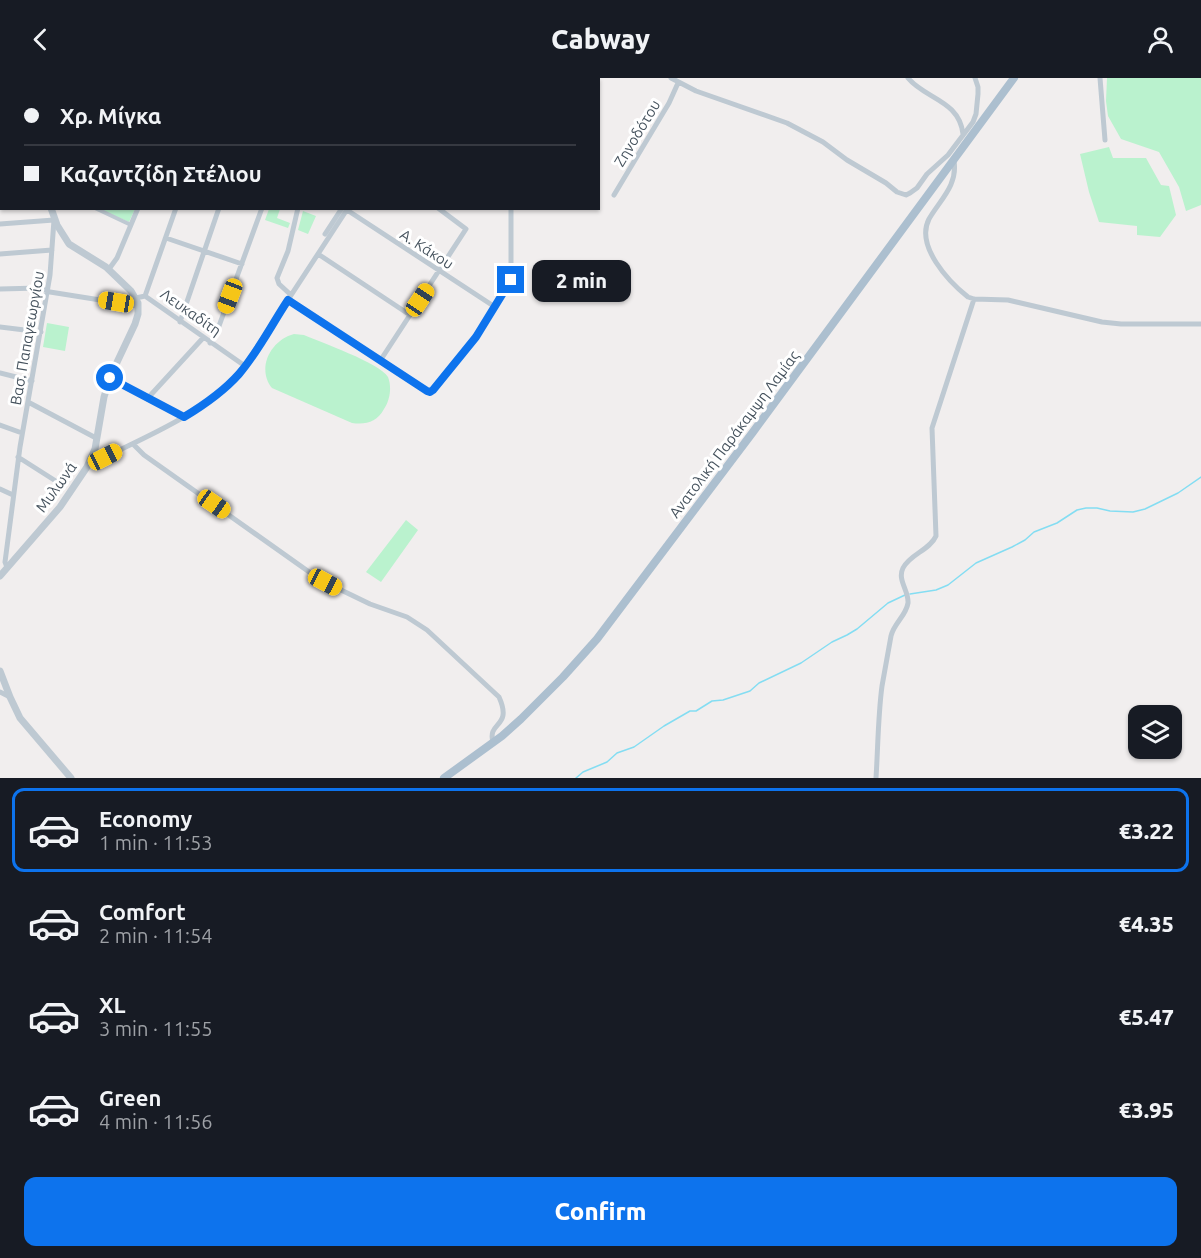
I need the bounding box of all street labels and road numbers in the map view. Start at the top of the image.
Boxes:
street label: Ζηνοδότου [611,97,663,169]
street label: Α. Κάκου [397,226,457,272]
street label: Βασ. Παπαγεωργίου [7,270,47,406]
street label: Λευκαδίτη [158,285,224,339]
street label: Ανατολική Παράκαμψη Λαμίας [666,347,802,521]
street label: Μυλωνά [32,459,80,515]

